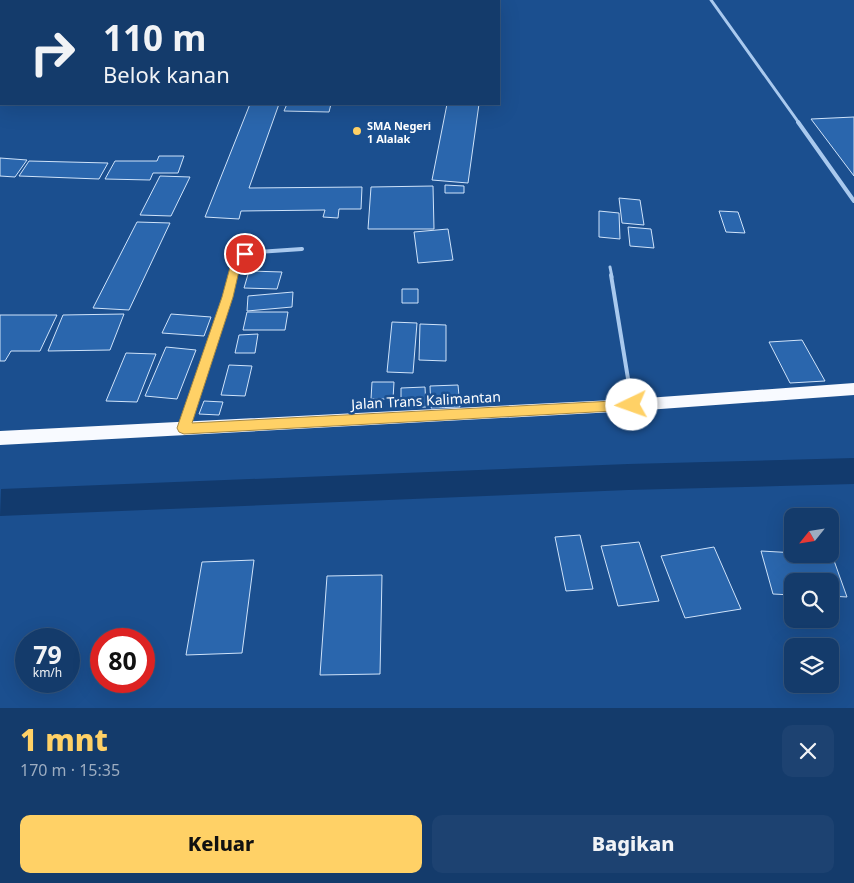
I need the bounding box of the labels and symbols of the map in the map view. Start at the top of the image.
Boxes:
place label: SMA Negeri 1 Alalak [367,118,431,146]
marker: SMA Negeri 1 Alalak [351,125,363,137]
pin [224,233,266,275]
position arrow [605,378,657,430]
street label: Jalan Trans Kalimantan [349,387,501,414]
north arrow [784,508,839,562]
speed limit sign: 80 [90,628,155,693]

